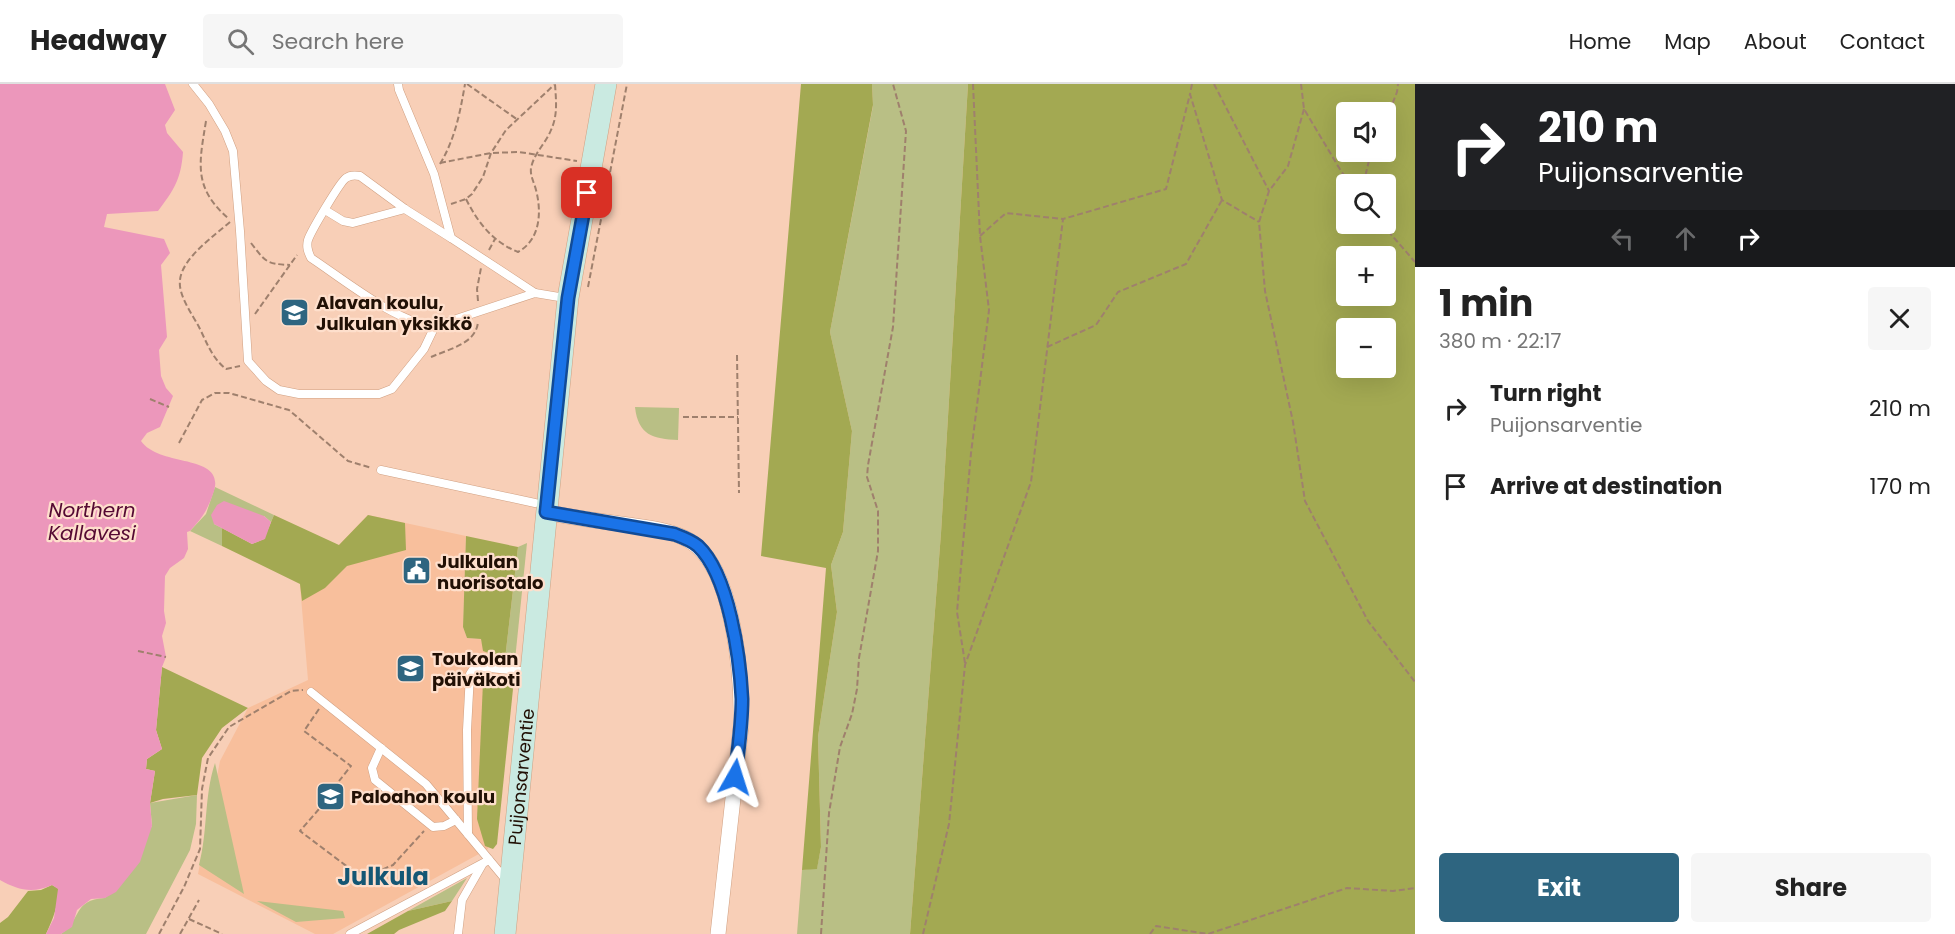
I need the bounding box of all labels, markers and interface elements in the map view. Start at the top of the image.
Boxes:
search box [203,14,623,68]
text: Headway [30,21,167,60]
icon: search [224,25,257,58]
text: Search here [272,26,404,57]
text: Home [1569,27,1631,56]
text: Map [1664,27,1711,56]
text: About [1744,27,1807,56]
text: Contact [1840,27,1925,56]
text: 210 m [1538,98,1659,157]
map controls [1336,102,1396,378]
button: sound [1336,102,1396,162]
icon: right [1439,108,1517,186]
text: Puijonsarventie [1538,154,1744,191]
pin [561,167,612,218]
button: search [1336,174,1396,234]
icon: arrive [570,176,603,209]
icon: left [1606,222,1639,255]
icon: ahead [1669,222,1702,255]
icon: right [1732,222,1765,255]
button: + [1336,246,1396,306]
text: 1 min [1439,278,1533,329]
button: close [1868,287,1931,350]
place label: Alavan koulu, Julkulan yksikkö [316,290,472,336]
school or university icon: Alavan koulu, Julkulan yksikkö [279,296,311,328]
button: − [1336,318,1396,378]
text: 380 m · 22:17 [1439,327,1561,355]
text: Turn right [1490,378,1601,409]
icon: right [1439,392,1472,425]
text: 210 m [1869,393,1931,424]
text: Puijonsarventie [1490,411,1642,439]
icon: arrive [1439,470,1472,503]
text: Arrive at destination [1490,471,1722,502]
text: 170 m [1870,471,1931,502]
water label: Northern Kallavesi [48,496,137,547]
place label: Julkulan nuorisotalo [437,549,544,595]
public building icon: Julkulan nuorisotalo [400,555,432,587]
place label: Toukolan päiväkoti [432,646,520,692]
school or university icon: Toukolan päiväkoti [395,652,427,684]
street label: Puijonsarventie [501,707,540,846]
position arrow [703,745,767,809]
school or university icon: Paloahon koulu [314,780,346,812]
place label: Paloahon koulu [351,784,495,809]
button: Exit [1439,853,1679,922]
button: Share [1691,853,1931,922]
district label: Julkula [337,860,429,893]

